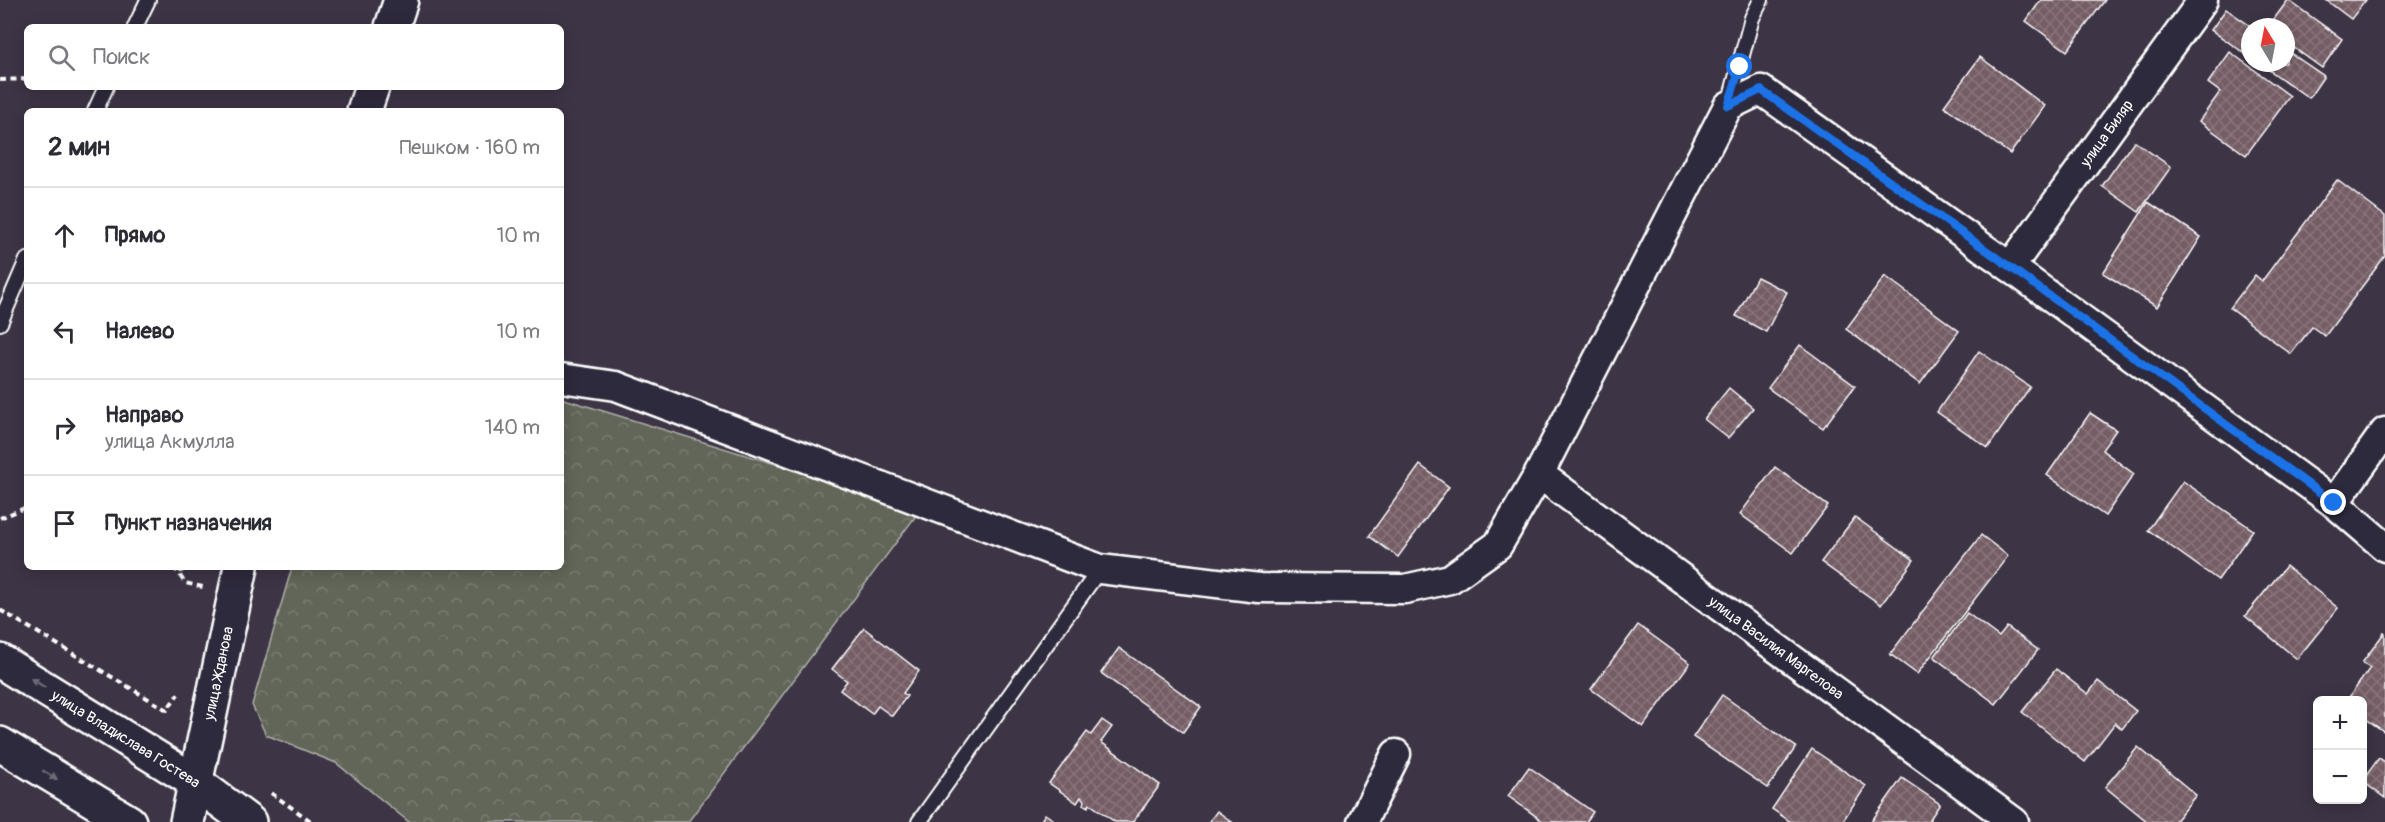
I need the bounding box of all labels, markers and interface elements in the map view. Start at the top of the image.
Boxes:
north arrow [2241,18,2295,72]
search box [24,24,564,90]
icon: search [45,41,78,74]
text: Поиск [93,43,150,71]
route start [1726,53,1752,79]
street label: улица Биляр [2075,96,2137,171]
text: 2 мин [48,131,110,163]
text: Пешком · 160 m [399,135,540,160]
icon: ahead [48,219,81,252]
text: Прямо [105,221,165,249]
text: 10 m [496,223,540,248]
icon: left [48,315,81,348]
text: Налево [105,317,174,345]
text: 10 m [496,319,540,344]
text: Направо [105,401,184,429]
icon: right [48,411,81,444]
text: 140 m [485,415,540,440]
text: улица Акмулла [105,429,235,454]
route end [2320,489,2346,515]
icon: arrive [48,507,81,540]
text: Пункт назначения [105,509,272,537]
street label: улица Василия Маргелова [1704,591,1848,704]
street label: улица Жданова [199,625,238,723]
one-way arrow [30,678,46,689]
street label: улица Владислава Гостева [47,685,204,792]
map controls [2313,696,2367,804]
button: + [2313,696,2367,750]
button: − [2313,750,2367,804]
one-way arrow [42,769,58,780]

